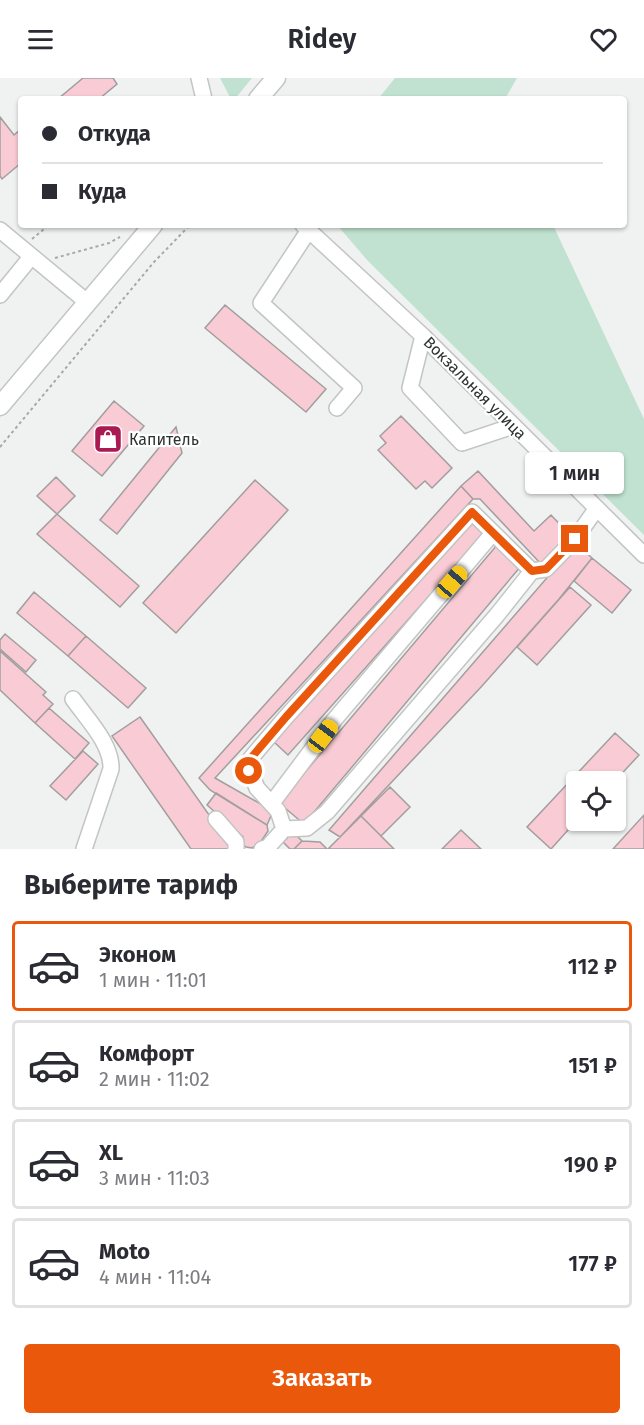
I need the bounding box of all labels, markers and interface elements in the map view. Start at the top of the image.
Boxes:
icon: menu [24,23,57,56]
text: Ridey [288,23,356,55]
icon: heart [587,23,620,56]
text: Откуда [78,120,151,147]
text: Куда [78,178,127,205]
street label: Вокзальная улица [420,333,530,443]
shop icon: Капитель [92,423,124,455]
place label: Капитель [129,430,199,449]
callout: 1 мин [526,452,624,494]
text: 1 мин [549,461,600,485]
route end [561,525,588,552]
car [433,563,471,601]
car [305,716,341,756]
route start [235,757,262,784]
map controls [566,771,626,831]
button: locate [566,771,626,831]
text: Выберите тариф [24,869,238,901]
icon: car [27,939,81,993]
text: Эконом [99,941,176,968]
text: 112 ₽ [568,953,617,980]
text: 1 мин · 11:01 [99,968,207,992]
icon: car [27,1038,81,1092]
text: Комфорт [99,1040,194,1067]
text: 151 ₽ [568,1052,617,1079]
text: 2 мин · 11:02 [99,1067,210,1091]
icon: car [27,1137,81,1191]
text: XL [99,1139,123,1166]
text: 190 ₽ [564,1151,617,1178]
text: 3 мин · 11:03 [99,1166,210,1190]
icon: car [27,1236,81,1290]
text: Moto [99,1238,150,1265]
text: 177 ₽ [568,1250,617,1277]
text: 4 мин · 11:04 [99,1265,211,1289]
button: Заказать [24,1344,620,1413]

